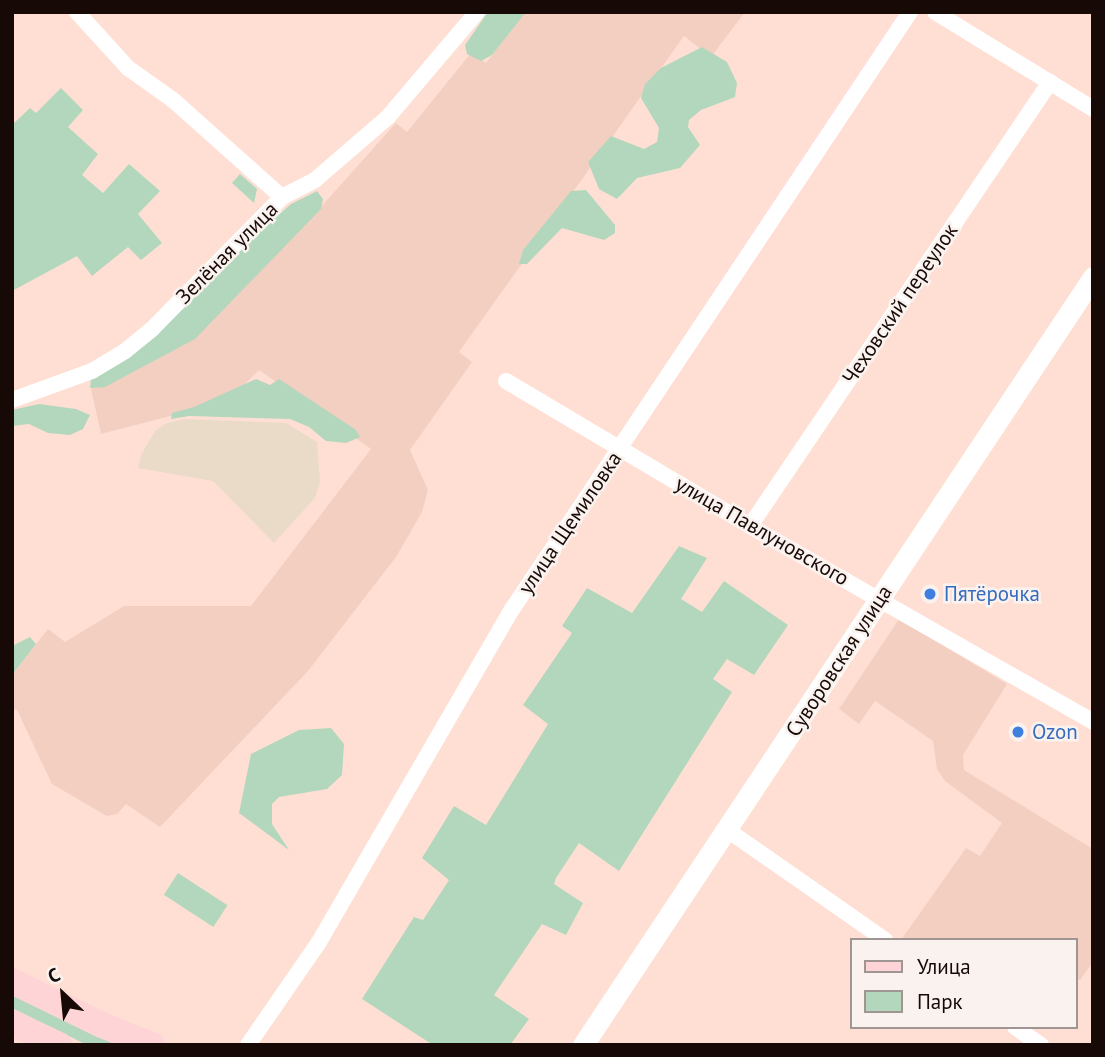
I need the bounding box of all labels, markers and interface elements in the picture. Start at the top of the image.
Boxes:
street label: Зелёная улица [171,197,283,309]
street label: Чеховский переулок [837,219,963,389]
street label: улица Щемиловка [513,447,627,599]
street label: улица Павлуновского [671,471,853,591]
street label: Суворовская улица [781,581,897,741]
place label: Пятёрочка [944,581,1040,607]
marker: Пятёрочка [922,586,938,602]
place label: Ozon [1032,719,1078,745]
marker: Ozon [1010,724,1026,740]
legend [850,938,1077,1029]
text: Улица [917,953,971,980]
north arrow [28,959,98,1029]
text: С [44,962,64,988]
text: Парк [917,988,963,1015]

